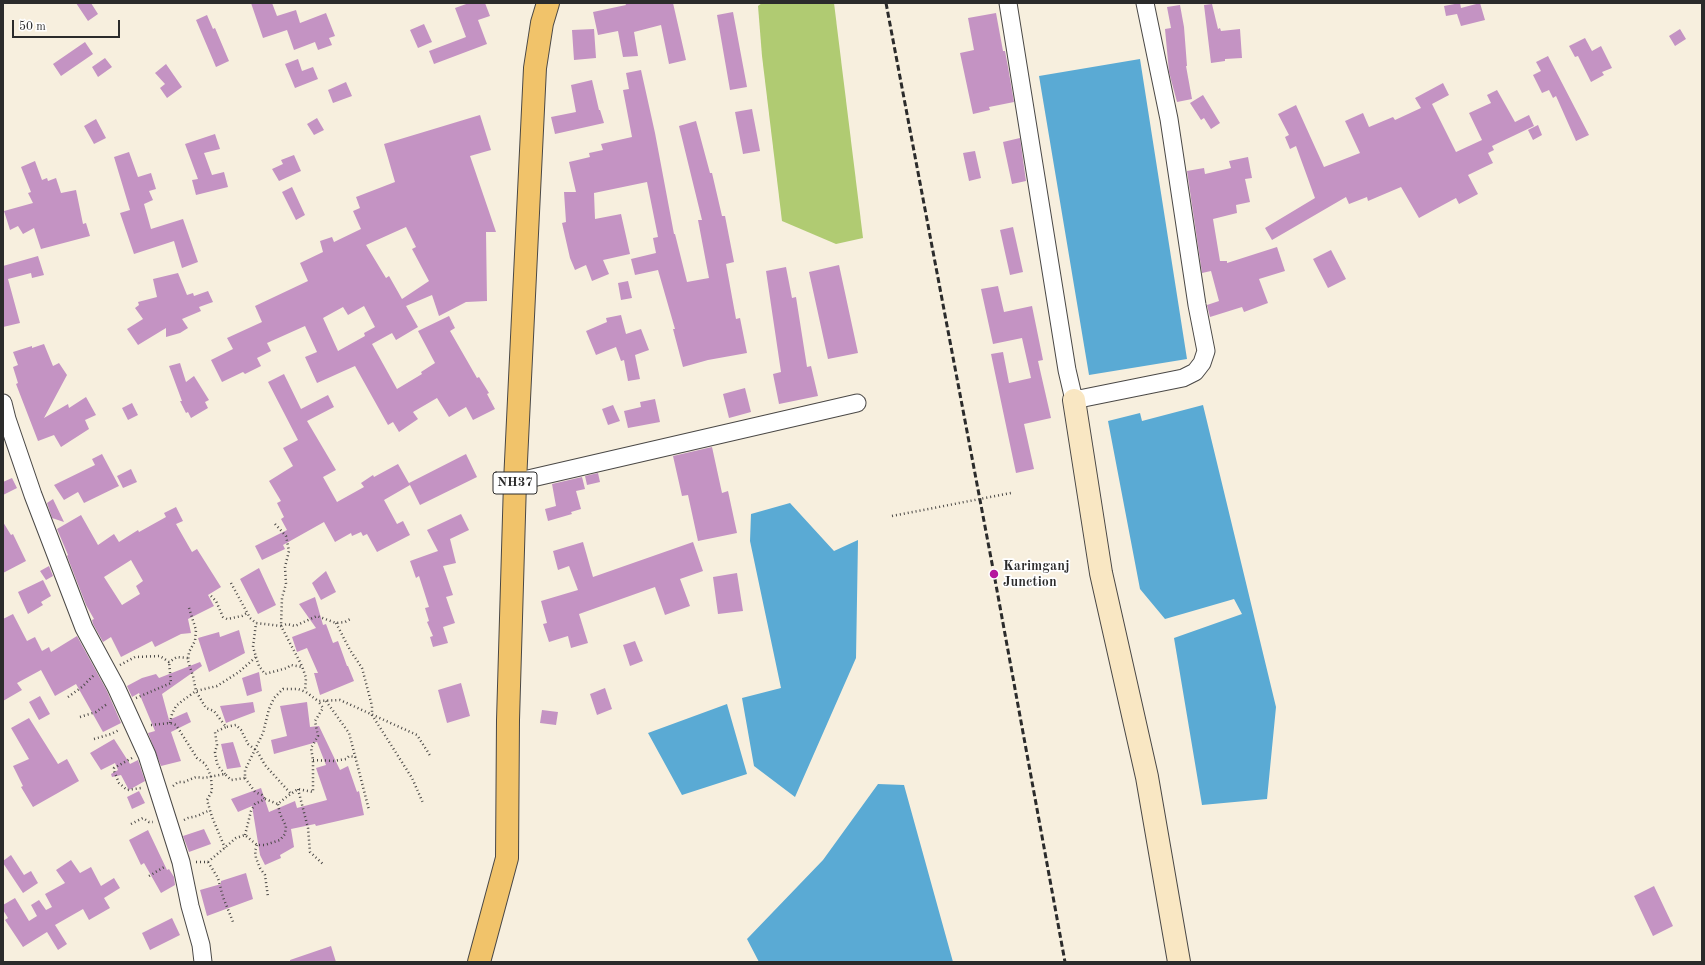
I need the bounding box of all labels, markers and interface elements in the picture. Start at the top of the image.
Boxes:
scale bar [14,12,122,38]
text: 50 m [19,21,46,33]
road number: NH37 [493,472,537,494]
place label: Karimganj Junction [1003,558,1069,590]
marker: Karimganj Junction [988,568,1000,580]

